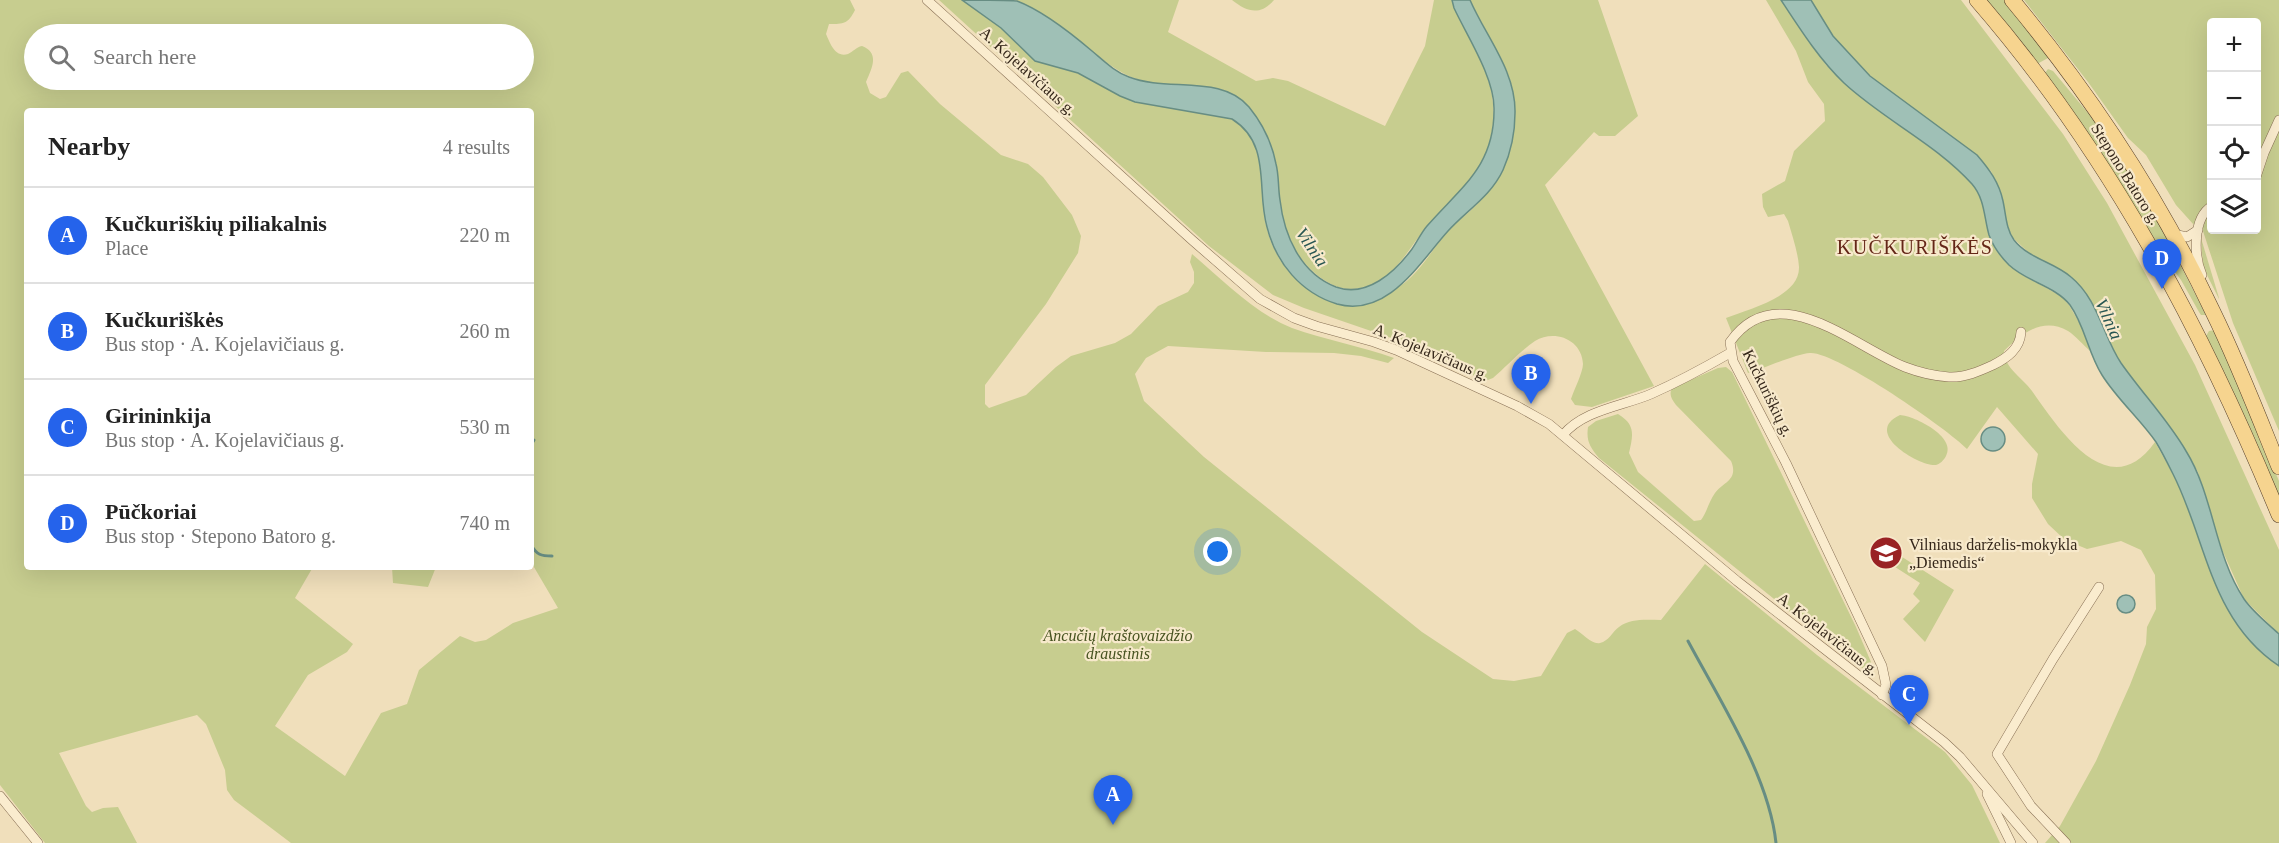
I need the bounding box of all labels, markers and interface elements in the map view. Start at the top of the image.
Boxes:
map controls [2207,18,2261,234]
button: + [2207,18,2261,72]
street label: A. Kojelavičiaus g. [976,23,1080,119]
search box [24,24,534,90]
icon: search [45,41,78,74]
text: Search here [93,44,196,69]
button: − [2207,72,2261,126]
street label: Stepono Batoro g. [2087,120,2164,228]
button: locate [2207,126,2261,180]
text: Nearby [48,132,130,161]
text: 4 results [443,136,510,158]
button: layers [2207,180,2261,234]
text: Kučkuriškių piliakalnis [105,211,327,236]
text: A [60,224,75,246]
text: 220 m [459,224,510,246]
water label: Vilnia [1292,224,1332,270]
district label: KUČKURIŠKĖS [1837,235,1993,258]
text: Place [105,237,148,259]
pin: D [2142,240,2182,289]
water label: Vilnia [2091,295,2127,343]
text: Kučkuriškės [105,307,224,332]
text: B [61,320,74,342]
text: 260 m [459,320,510,342]
street label: A. Kojelavičiaus g. [1370,320,1491,385]
text: Bus stop · A. Kojelavičiaus g. [105,333,344,355]
street label: Kučkuriškių g. [1739,347,1796,440]
pin: B [1512,354,1550,404]
text: Girininkija [105,403,211,428]
text: C [60,416,75,438]
text: 530 m [459,416,510,438]
text: Bus stop · A. Kojelavičiaus g. [105,429,344,451]
text: Pūčkoriai [105,499,197,524]
text: D [60,512,75,534]
text: 740 m [459,512,510,534]
text: Bus stop · Stepono Batoro g. [105,525,336,547]
school or university icon: Vilniaus darželis-mokykla „Diemedis“ [1868,535,1904,571]
place label: Vilniaus darželis-mokykla „Diemedis“ [1909,536,2077,571]
your location [1203,537,1232,566]
street label: A. Kojelavičiaus g. [1773,589,1882,680]
park label: Ancučių kraštovaizdžio draustinis [1043,627,1192,662]
pin: C [1890,676,1928,725]
pin: A [1094,776,1132,825]

